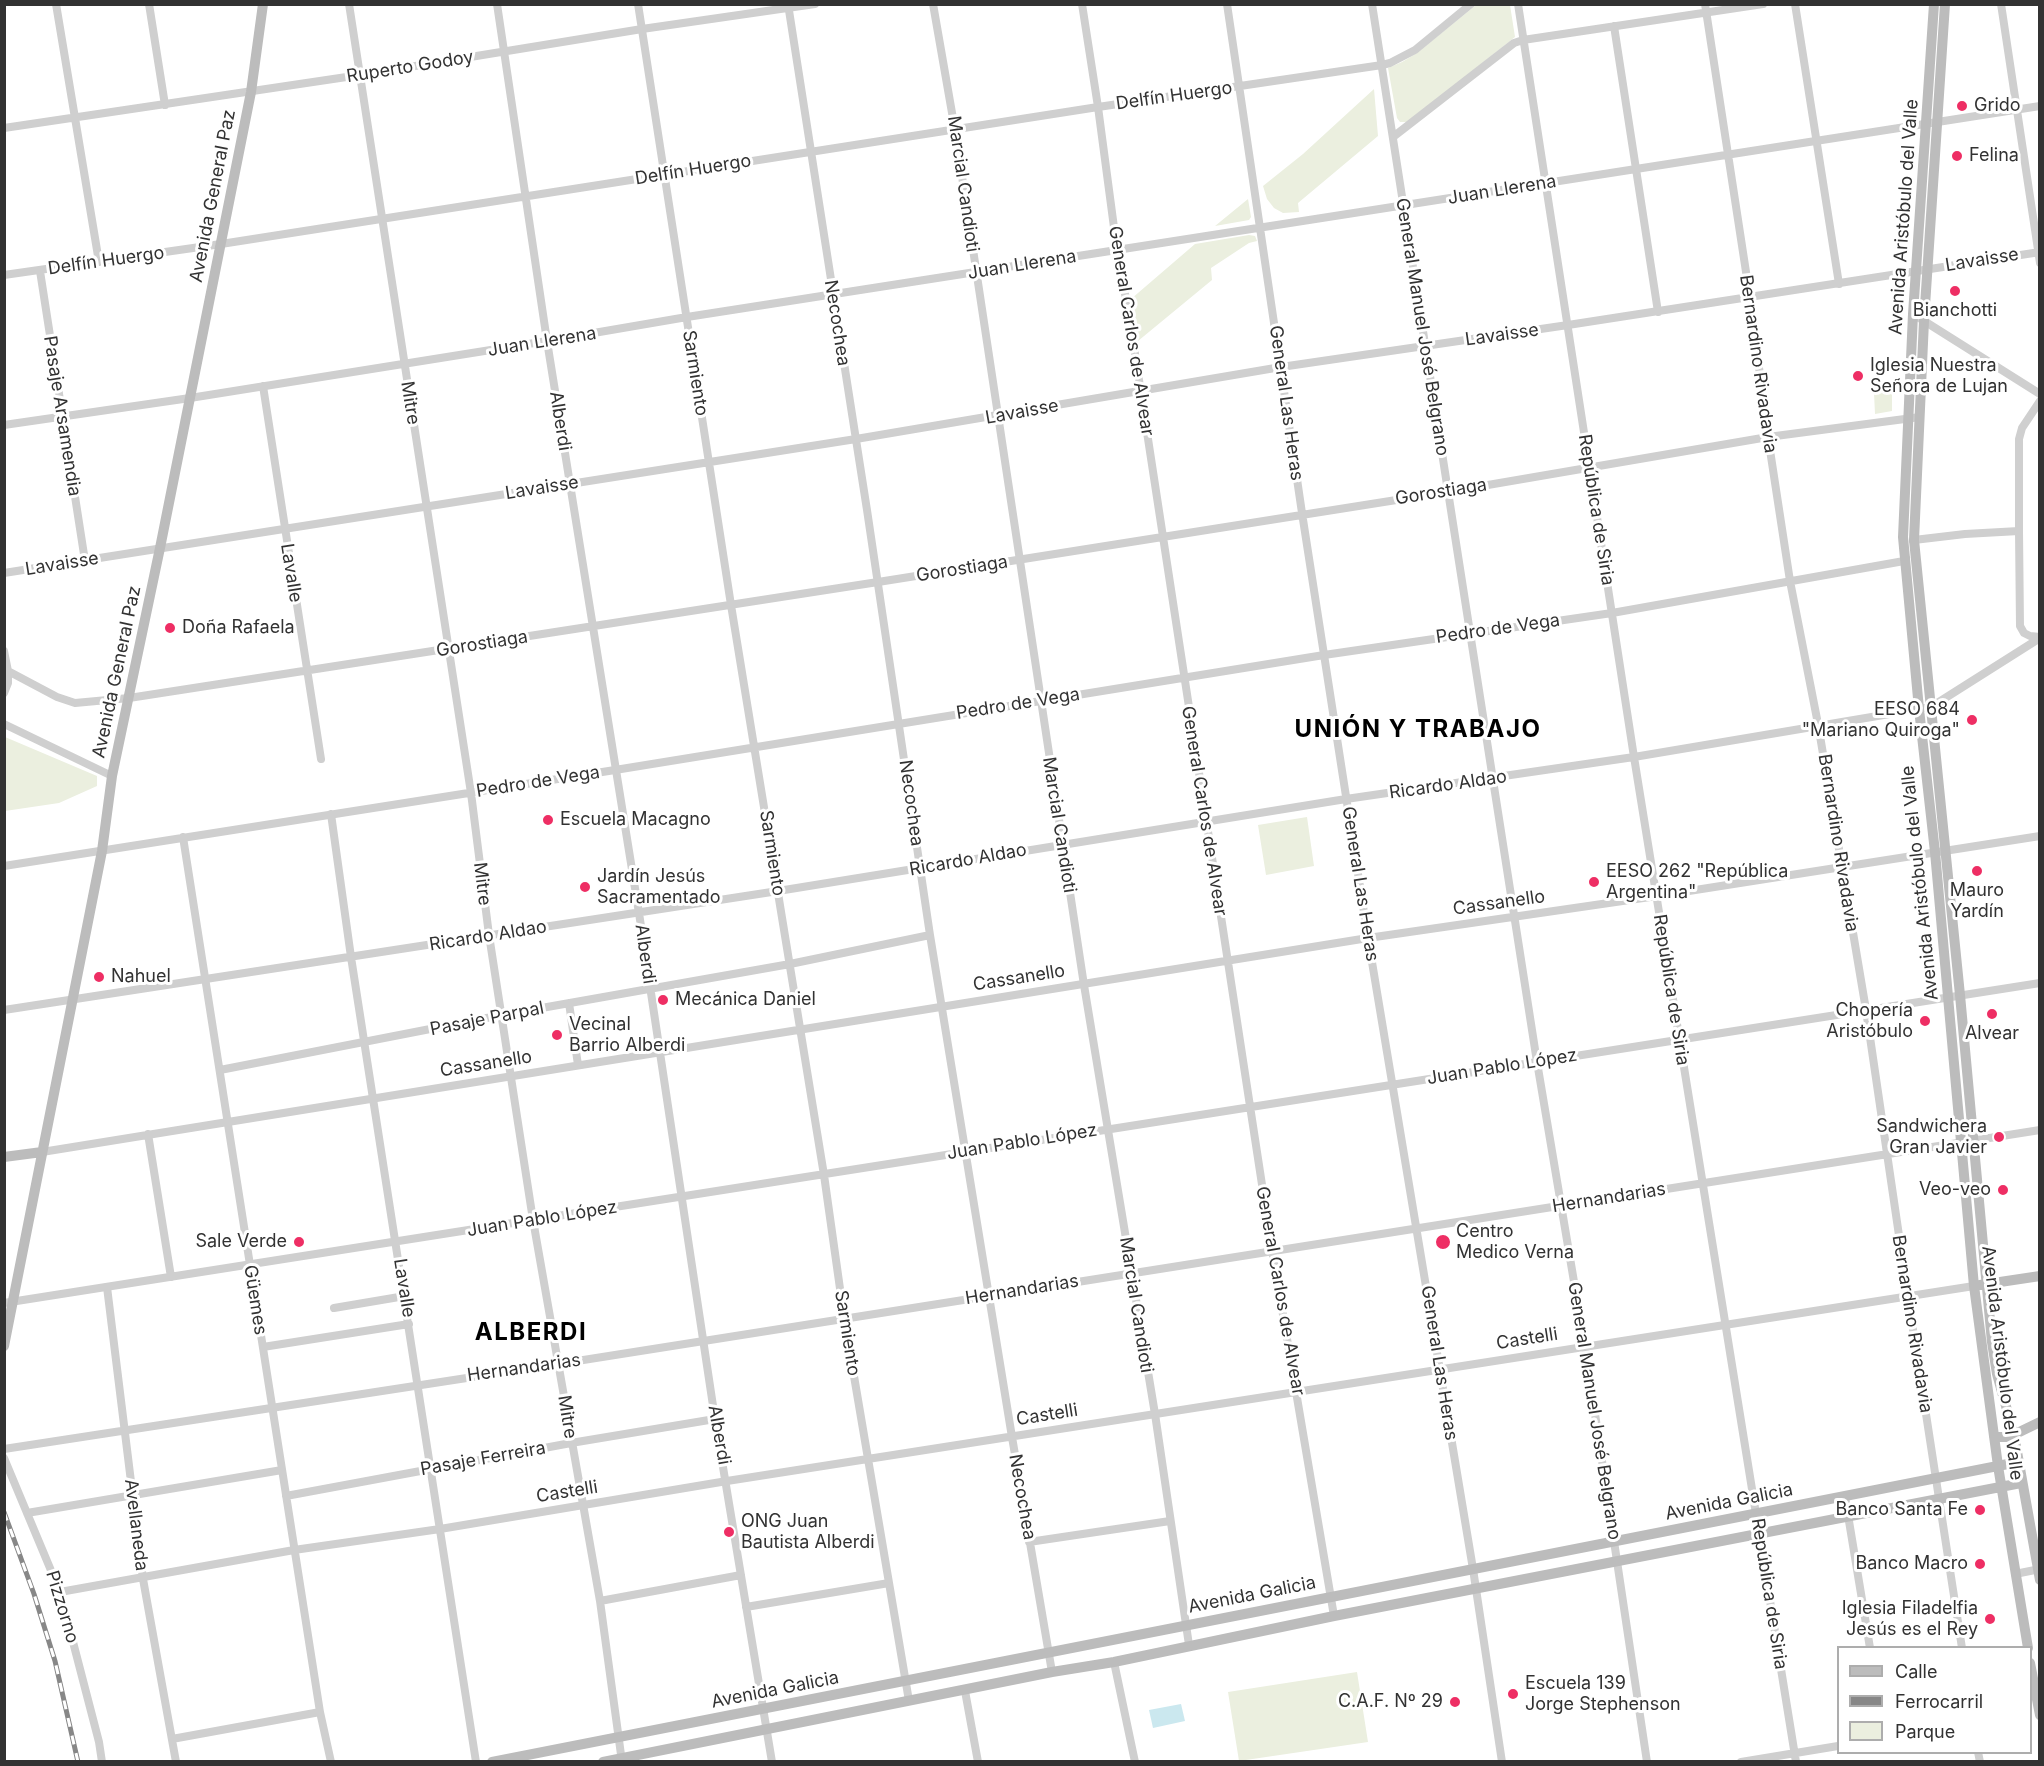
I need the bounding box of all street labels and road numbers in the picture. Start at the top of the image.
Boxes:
street label: Ruperto Godoy [345,46,475,88]
street label: Delfín Huergo [1114,77,1234,115]
street label: Avenida Aristóbulo del Valle [1885,98,1923,336]
street label: Avenida General Paz [186,108,240,284]
street label: Marcial Candioti [943,115,983,253]
street label: Delfín Huergo [633,150,753,190]
street label: Juan Llerena [1446,171,1558,209]
street label: General Manuel José Belgrano [1391,196,1453,458]
street label: General Carlos de Alvear [1104,225,1158,437]
street label: Delfín Huergo [46,242,166,280]
street label: Lavaisse [1944,244,2020,276]
street label: Juan Llerena [966,246,1078,284]
street label: Bernardino Rivadavia [1735,273,1781,455]
street label: Necochea [820,278,854,368]
street label: Lavaisse [1464,319,1540,351]
street label: Juan Llerena [486,323,598,361]
street label: General Las Heras [1264,324,1308,482]
street label: Sarmiento [678,329,712,417]
street label: Pasaje Arsamendia [39,334,85,498]
street label: Mitre [396,380,424,426]
street label: Alberdi [545,390,575,452]
street label: Lavaisse [984,395,1060,429]
street label: República de Siria [1573,433,1619,587]
street label: Lavaisse [504,472,580,504]
street label: Gorostiaga [1394,474,1488,510]
street label: Lavalle [276,542,306,604]
street label: Lavaisse [24,548,100,580]
street label: Gorostiaga [915,551,1009,587]
street label: Avenida General Paz [88,584,146,760]
street label: Pedro de Vega [1435,610,1561,648]
street label: Gorostiaga [435,626,529,662]
street label: Pedro de Vega [955,684,1081,724]
street label: General Carlos de Alvear [1177,705,1231,917]
street label: Bernardino Rivadavia [1813,752,1863,934]
street label: Marcial Candioti [1038,755,1080,895]
street label: Necochea [894,759,928,847]
street label: Pedro de Vega [475,762,601,802]
street label: Avenida Aristóbulo del Valle [1897,764,1943,1002]
street label: Ricardo Aldao [1388,766,1508,804]
street label: General Las Heras [1337,805,1383,963]
street label: Sarmiento [755,809,789,897]
street label: Ricardo Aldao [908,839,1028,881]
street label: Mitre [469,861,495,907]
street label: Cassanello [1451,886,1547,920]
street label: República de Siria [1648,913,1694,1067]
street label: Ricardo Aldao [428,916,548,956]
street label: Alberdi [630,923,660,985]
street label: Cassanello [971,960,1067,996]
street label: Pasaje Parpal [428,997,546,1041]
street label: Juan Pablo López [1425,1044,1579,1090]
street label: Cassanello [438,1046,534,1082]
street label: Juan Pablo López [945,1119,1099,1165]
street label: Hernandarias [1551,1178,1667,1218]
street label: General Carlos de Alvear [1251,1185,1309,1397]
street label: Juan Pablo López [465,1196,619,1242]
street label: Bernardino Rivadavia [1887,1233,1937,1415]
street label: Marcial Candioti [1115,1235,1157,1375]
street label: Avenida Aristóbulo del Valle [1977,1245,2027,1481]
street label: Lavalle [389,1257,419,1319]
street label: Güemes [239,1264,271,1336]
street label: Hernandarias [964,1270,1080,1310]
street label: General Manuel José Belgrano [1563,1280,1625,1542]
street label: General Las Heras [1416,1284,1462,1442]
street label: Sarmiento [830,1289,864,1377]
street label: Castelli [1495,1323,1559,1355]
street label: Hernandarias [466,1349,582,1387]
street label: Mitre [553,1394,581,1440]
street label: Castelli [1015,1399,1079,1431]
street label: Alberdi [703,1404,735,1466]
street label: Pasaje Ferreira [419,1437,547,1481]
street label: Necochea [1004,1452,1040,1542]
street label: Castelli [535,1476,599,1508]
street label: Avellaneda [120,1478,152,1572]
street label: Avenida Galicia [1663,1479,1795,1525]
street label: República de Siria [1746,1517,1792,1671]
street label: Pizzorno [41,1568,83,1646]
street label: Avenida Galicia [1186,1572,1318,1618]
street label: Avenida Galicia [709,1667,841,1713]

